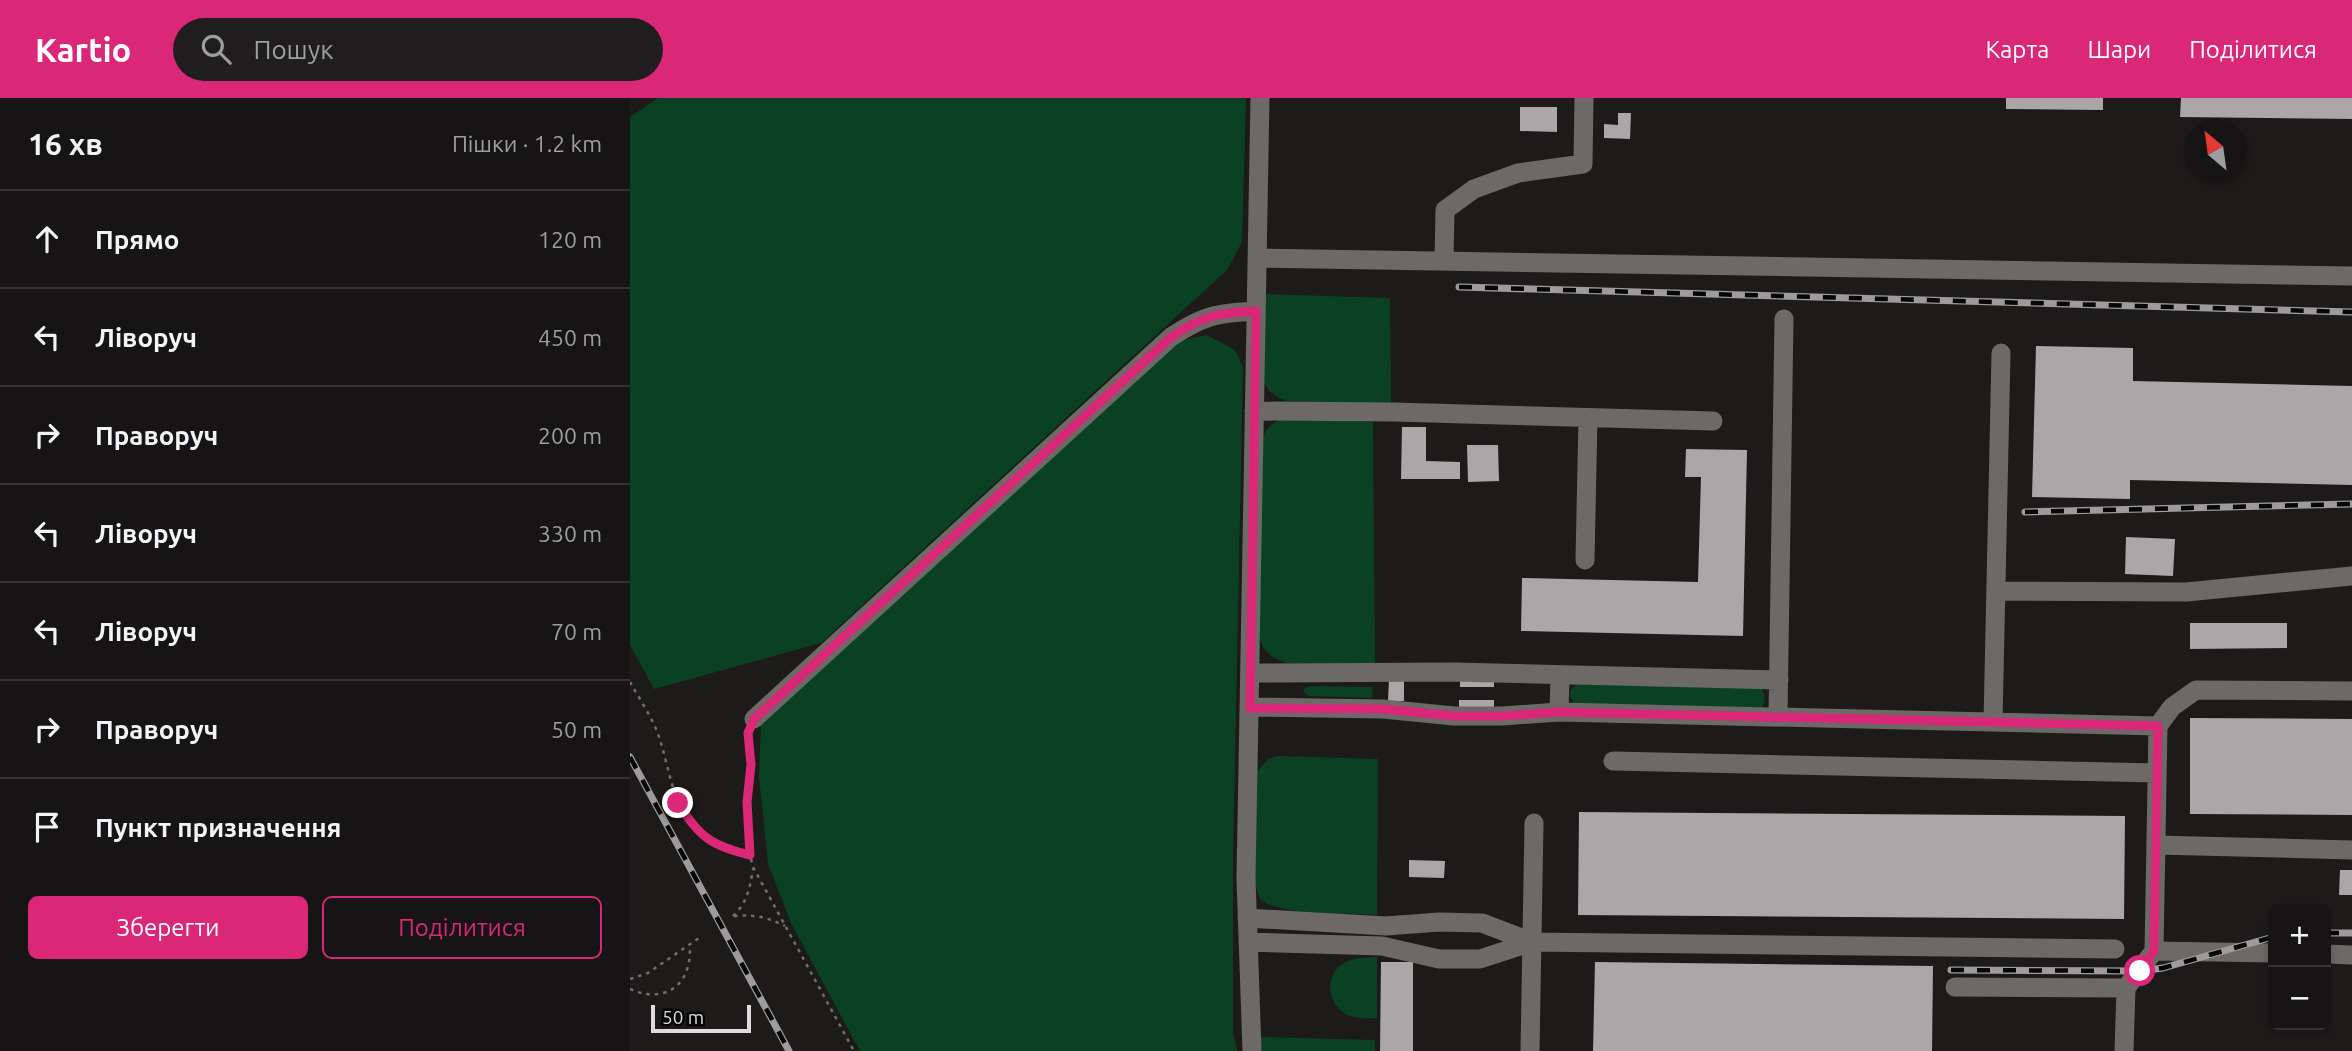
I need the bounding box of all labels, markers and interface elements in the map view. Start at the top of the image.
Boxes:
search box [173,18,663,81]
icon: search [197,30,235,68]
text: Kartio [35,31,131,68]
text: Пошук [253,35,334,64]
text: Карта [1985,36,2049,63]
text: Шари [2087,36,2151,63]
text: Поділитися [2189,36,2317,63]
north arrow [2184,119,2247,182]
text: 16 хв [28,127,103,161]
text: Пішки · 1.2 km [452,131,602,156]
icon: ahead [28,220,66,258]
text: Прямо [95,225,179,254]
text: 120 m [538,227,602,252]
icon: left [28,318,66,356]
text: Ліворуч [95,323,197,352]
text: 450 m [538,325,602,350]
icon: right [28,416,66,454]
text: Праворуч [95,421,218,450]
text: 200 m [538,423,602,448]
icon: left [28,514,66,552]
text: Ліворуч [95,519,197,548]
text: 330 m [538,521,602,546]
icon: left [28,612,66,650]
text: Ліворуч [95,617,197,646]
text: 70 m [551,619,602,644]
icon: right [28,710,66,748]
text: Праворуч [95,715,218,744]
text: 50 m [551,717,602,742]
route end [662,787,693,818]
icon: arrive [28,808,66,846]
text: Пункт призначення [95,813,341,842]
button: Зберегти [28,896,308,959]
button: Поділитися [322,896,602,959]
map controls [2268,904,2331,1030]
button: + [2268,904,2331,967]
route start [2124,955,2155,986]
button: − [2268,967,2331,1030]
scale bar [651,1002,751,1034]
text: 50 m [662,1006,704,1028]

